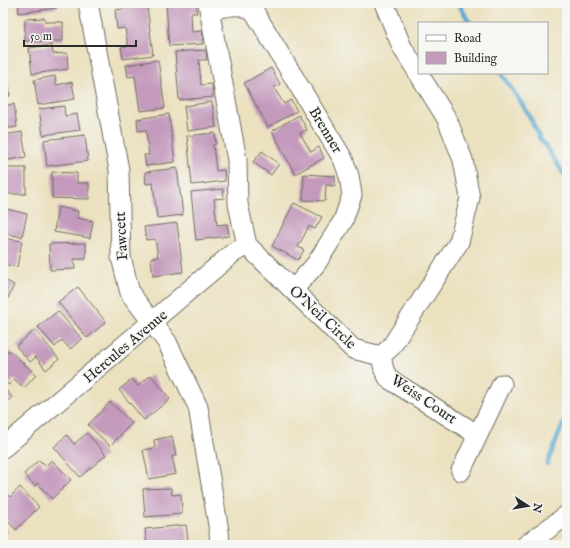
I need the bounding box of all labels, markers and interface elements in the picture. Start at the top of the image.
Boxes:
scale bar [24,22,136,48]
legend [418,22,548,74]
text: 50 m [30,29,52,44]
text: Road [454,31,482,46]
text: Building [454,51,498,66]
street label: Brenner [304,104,347,157]
street label: Fawcett [111,211,132,261]
street label: O'Neil Circle [285,281,360,353]
street label: Hercules Avenue [79,305,172,387]
street label: Weiss Court [387,370,460,428]
north arrow [508,486,548,526]
text: N [529,501,545,514]

